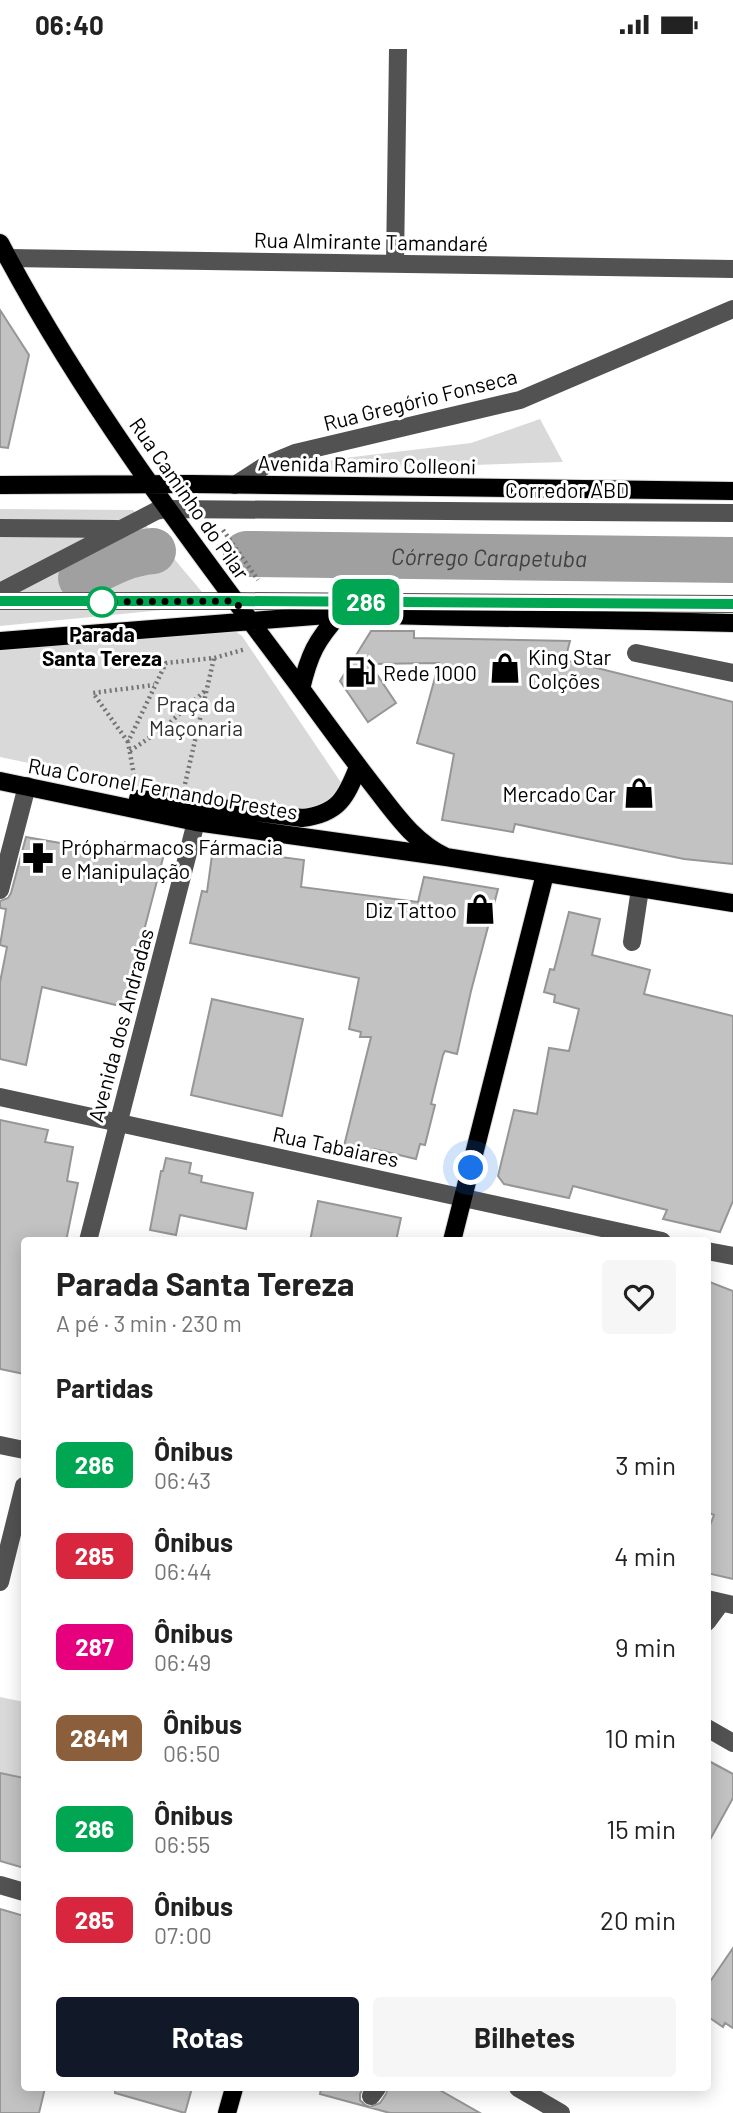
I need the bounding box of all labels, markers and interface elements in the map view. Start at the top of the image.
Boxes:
text: 06:40 [35,9,104,40]
street label: Rua Almirante Tamandaré [254,226,488,256]
street label: Rua Gregório Fonseca [321,363,519,435]
street label: Rua Caminho do Pilar [125,412,255,584]
street label: Avenida Ramiro Colleoni [257,450,477,478]
street label: Corredor ABD [505,477,629,502]
water label: Córrego Carapetuba [391,542,587,572]
line badge: 286 [326,579,406,625]
marker: Parada Santa Tereza [87,587,117,617]
text: 286 [346,587,386,616]
place label: Parada Santa Tereza [42,621,162,670]
place label: King Star Colções [528,644,612,693]
shop icon: King Star Colções [488,651,522,685]
fuel station icon: Rede 1000 [343,655,377,689]
place label: Rede 1000 [383,660,477,685]
park label: Praça da Maçonaria [149,691,243,740]
street label: Rua Coronel Fernando Prestes [26,752,300,824]
shop icon: Mercado Car [622,776,656,810]
place label: Mercado Car [503,781,616,806]
place label: Própharmacos Fármacia e Manipulação [61,834,283,883]
pharmacy icon: Própharmacos Fármacia e Manipulação [21,841,55,875]
shop icon: Diz Tattoo [463,892,497,926]
place label: Diz Tattoo [365,897,457,922]
street label: Avenida dos Andradas [82,926,158,1124]
street label: Rua Tabaiares [271,1120,401,1172]
your location [453,1150,488,1185]
button: heart [602,1260,676,1334]
text: Parada Santa Tereza [56,1263,354,1303]
text: A pé · 3 min · 230 m [56,1309,242,1337]
text: Partidas [56,1372,153,1403]
text: Ônibus [154,1435,233,1466]
text: 3 min [615,1449,676,1480]
text: 286 [75,1450,114,1479]
text: 06:43 [154,1466,211,1494]
text: Ônibus [154,1526,233,1557]
text: 4 min [614,1540,676,1571]
text: 285 [75,1541,114,1570]
text: 06:44 [154,1557,212,1585]
text: Ônibus [154,1617,233,1648]
text: 9 min [615,1631,676,1662]
text: 287 [75,1632,114,1661]
text: 06:49 [154,1648,211,1676]
text: Ônibus [163,1708,242,1739]
text: 10 min [605,1722,676,1753]
text: 284M [70,1723,128,1752]
text: 06:50 [163,1739,221,1767]
text: Ônibus [154,1799,233,1830]
text: 15 min [606,1813,676,1844]
text: 286 [75,1814,114,1843]
text: 06:55 [154,1830,210,1858]
text: Ônibus [154,1890,233,1921]
text: 20 min [600,1904,676,1935]
text: 285 [75,1905,114,1934]
text: 07:00 [154,1921,212,1949]
button: Rotas [56,1997,359,2077]
button: Bilhetes [373,1997,676,2077]

